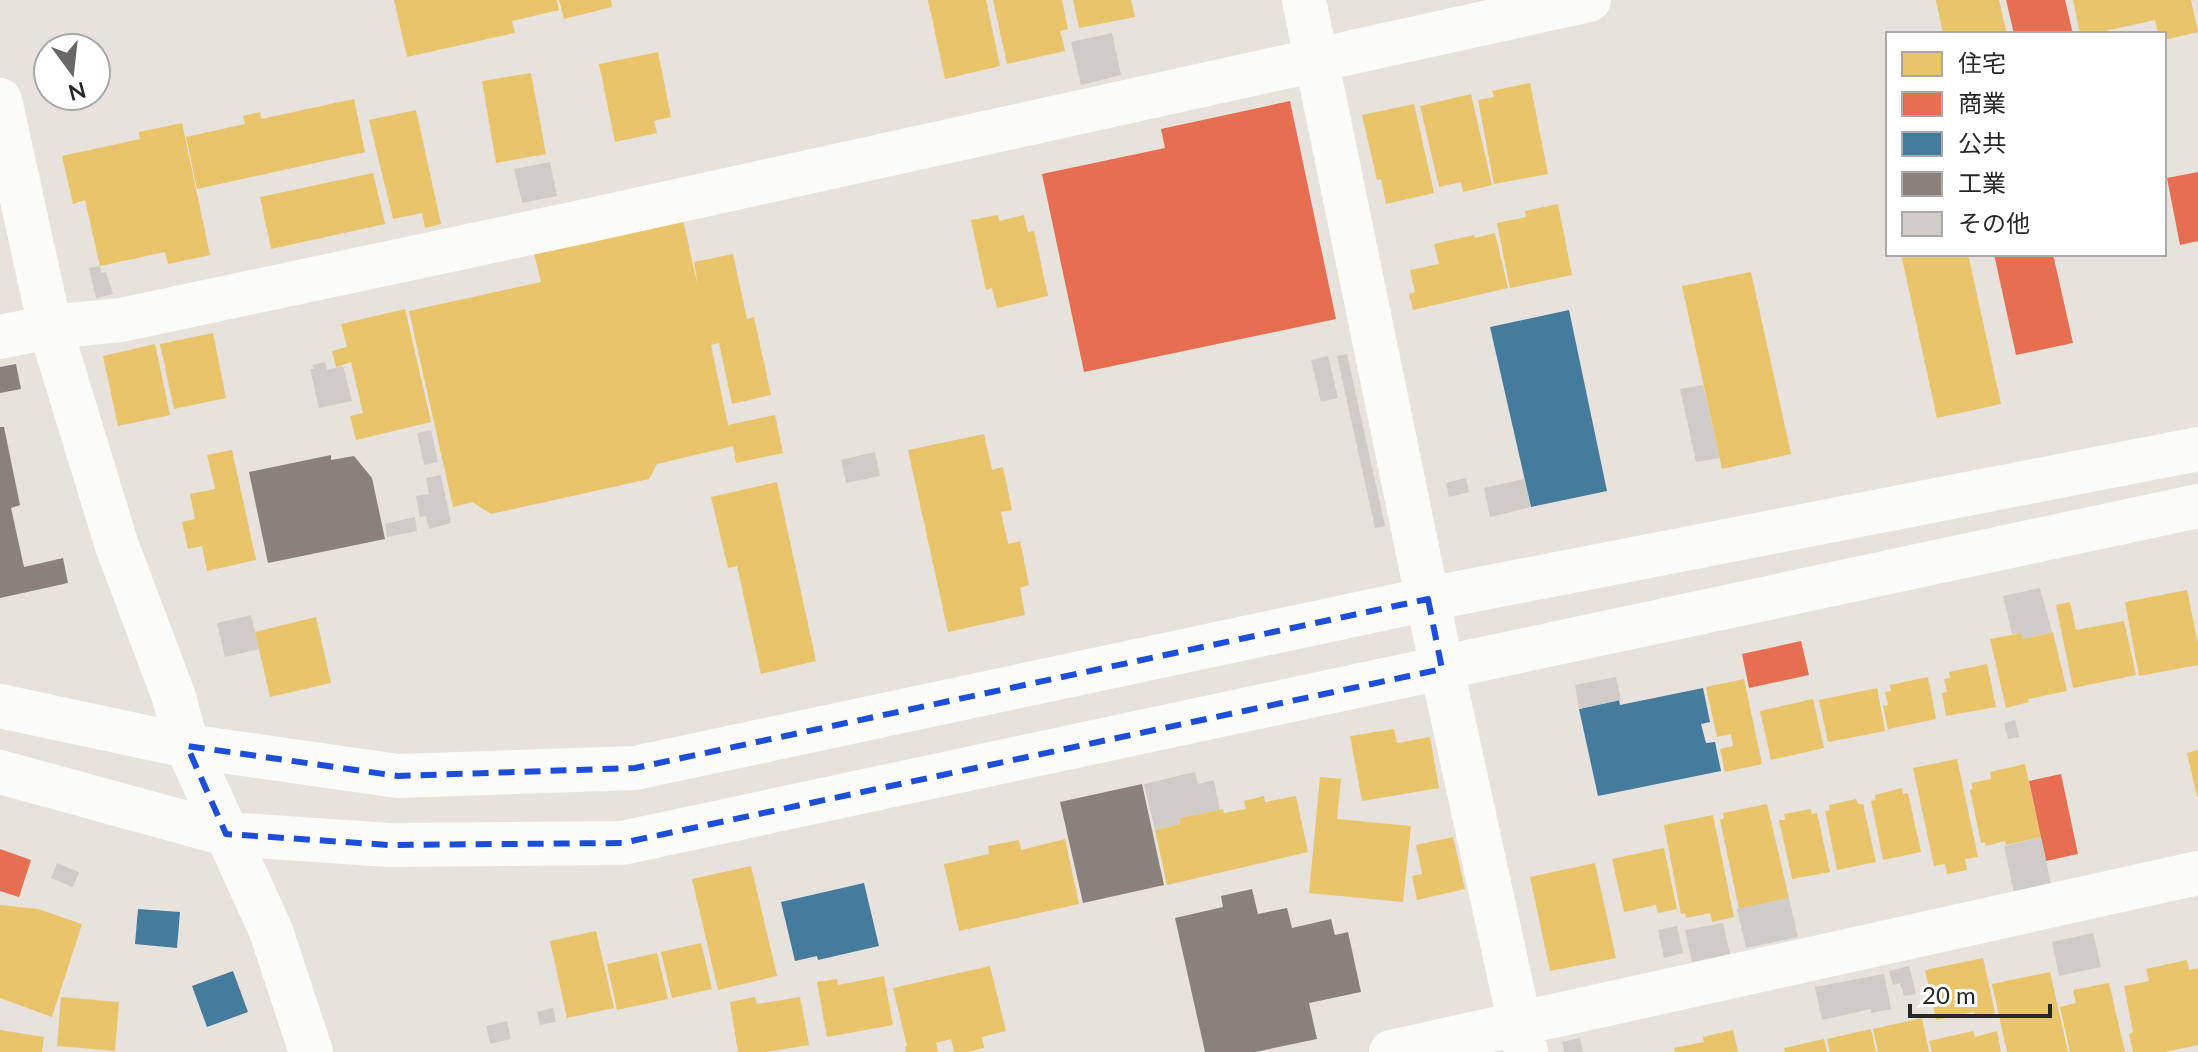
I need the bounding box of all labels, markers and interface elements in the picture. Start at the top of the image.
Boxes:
north arrow [32,32,112,112]
legend [1886,32,2166,256]
text: 住宅 [1958,48,2006,77]
text: N [66,77,89,107]
text: 商業 [1958,88,2006,117]
text: 公共 [1958,128,2006,157]
text: 工業 [1958,168,2006,197]
text: その他 [1958,208,2030,237]
scale bar [1910,968,2050,1018]
text: 20 m [1922,980,1976,1009]

